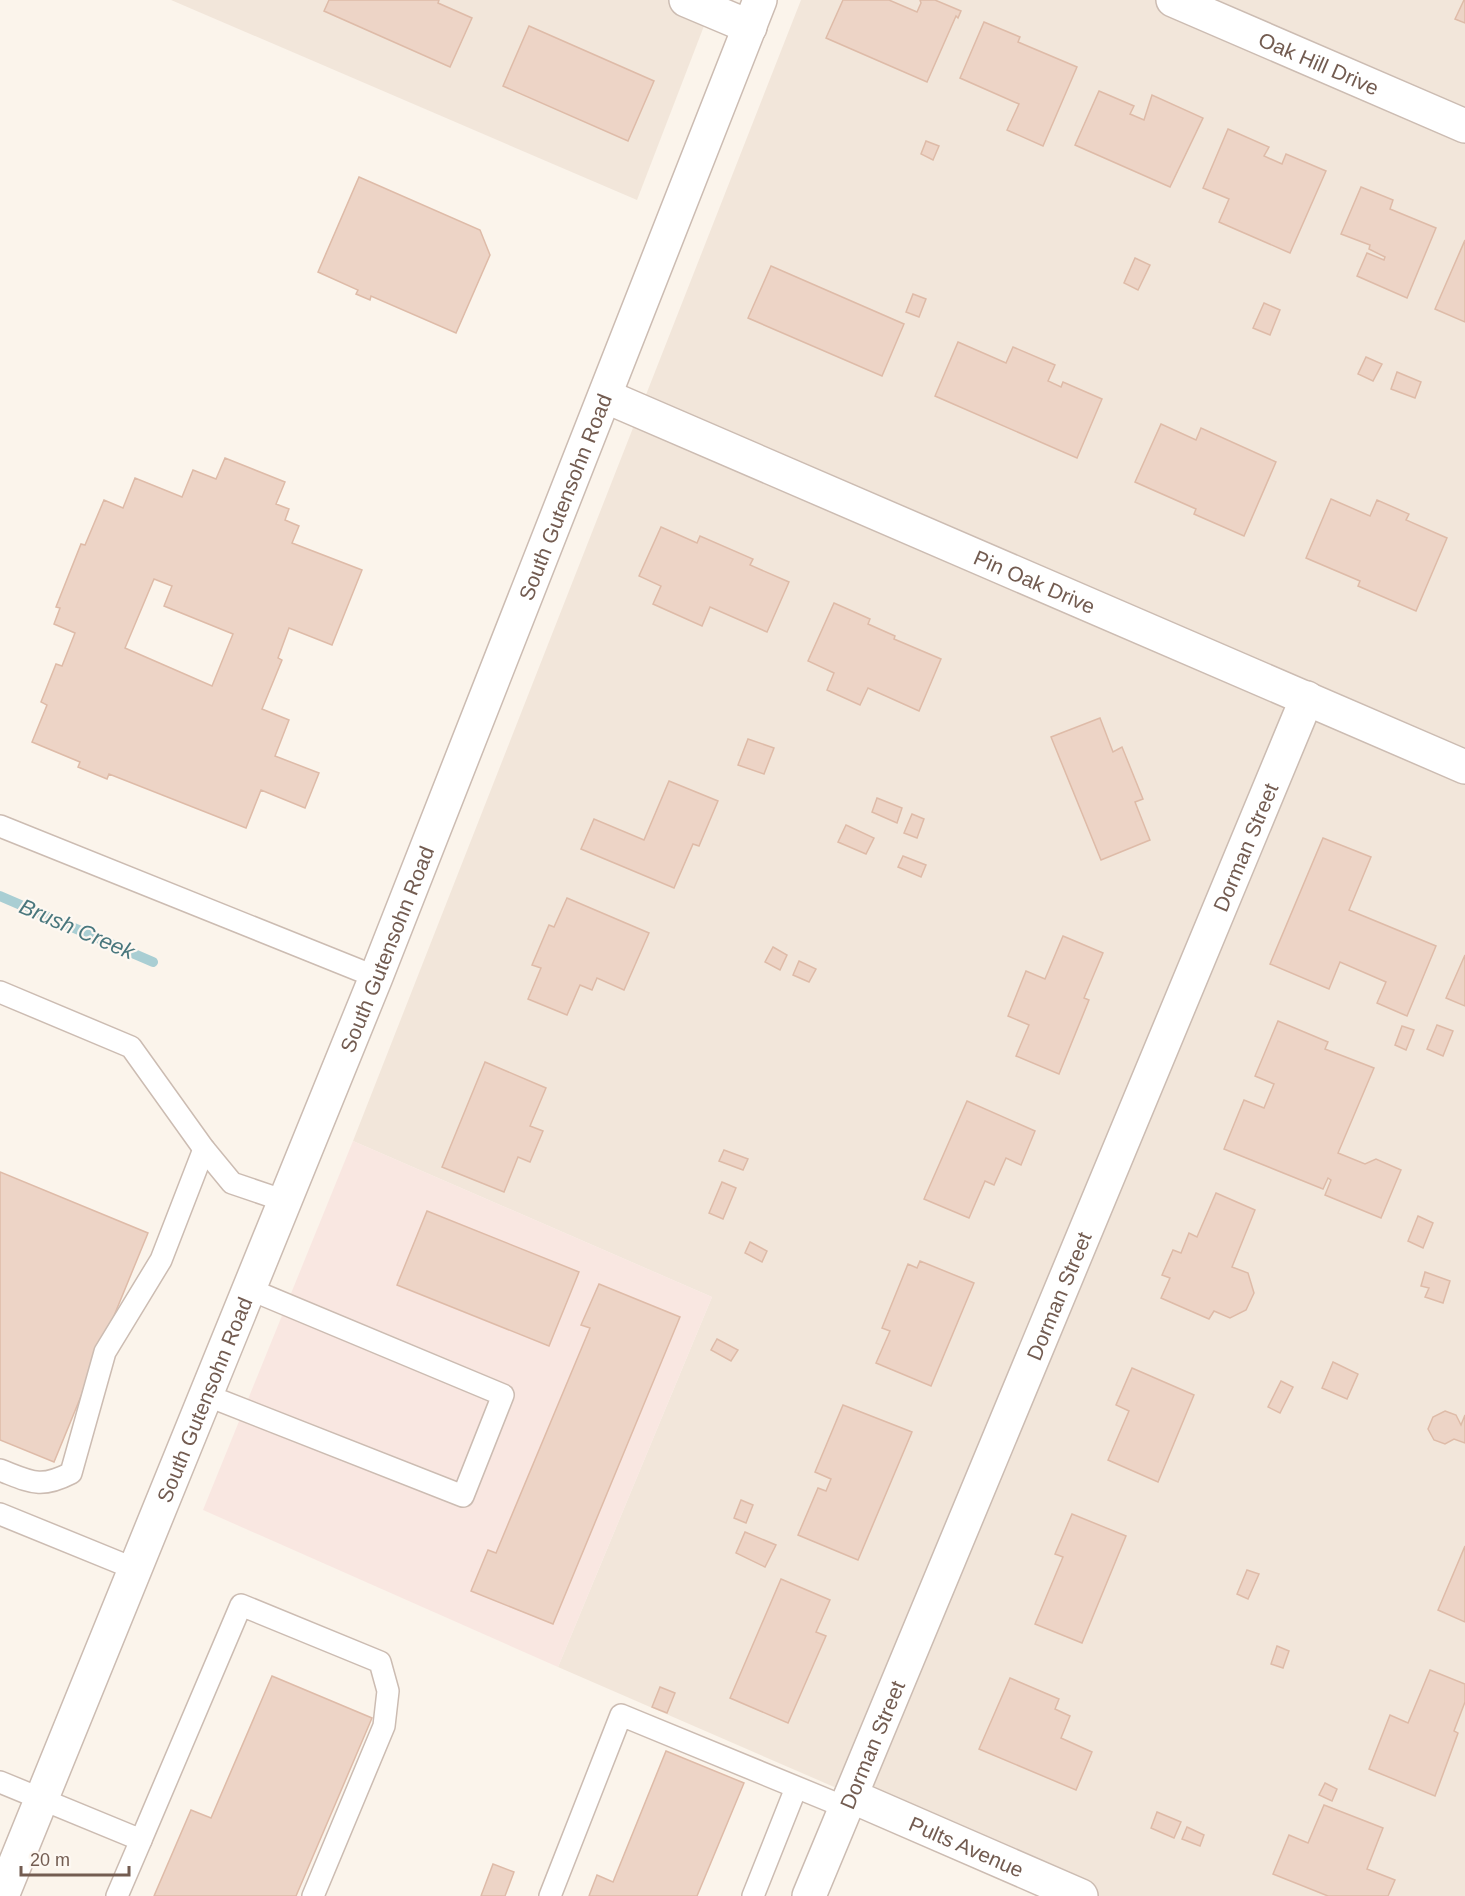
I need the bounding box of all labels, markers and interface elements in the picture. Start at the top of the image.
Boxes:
street label: Oak Hill Drive [1255,27,1383,99]
street label: South Gutensohn Road [514,391,616,603]
street label: Pin Oak Drive [971,545,1099,618]
street label: Dorman Street [1208,779,1282,915]
street label: South Gutensohn Road [335,843,438,1055]
water label: Brush Creek [16,894,139,965]
street label: Dorman Street [1022,1228,1095,1363]
street label: South Gutensohn Road [152,1293,256,1506]
street label: Dorman Street [835,1677,909,1812]
street label: Pults Avenue [906,1811,1027,1881]
scale bar [21,1839,129,1877]
text: 20 m [30,1850,70,1870]

